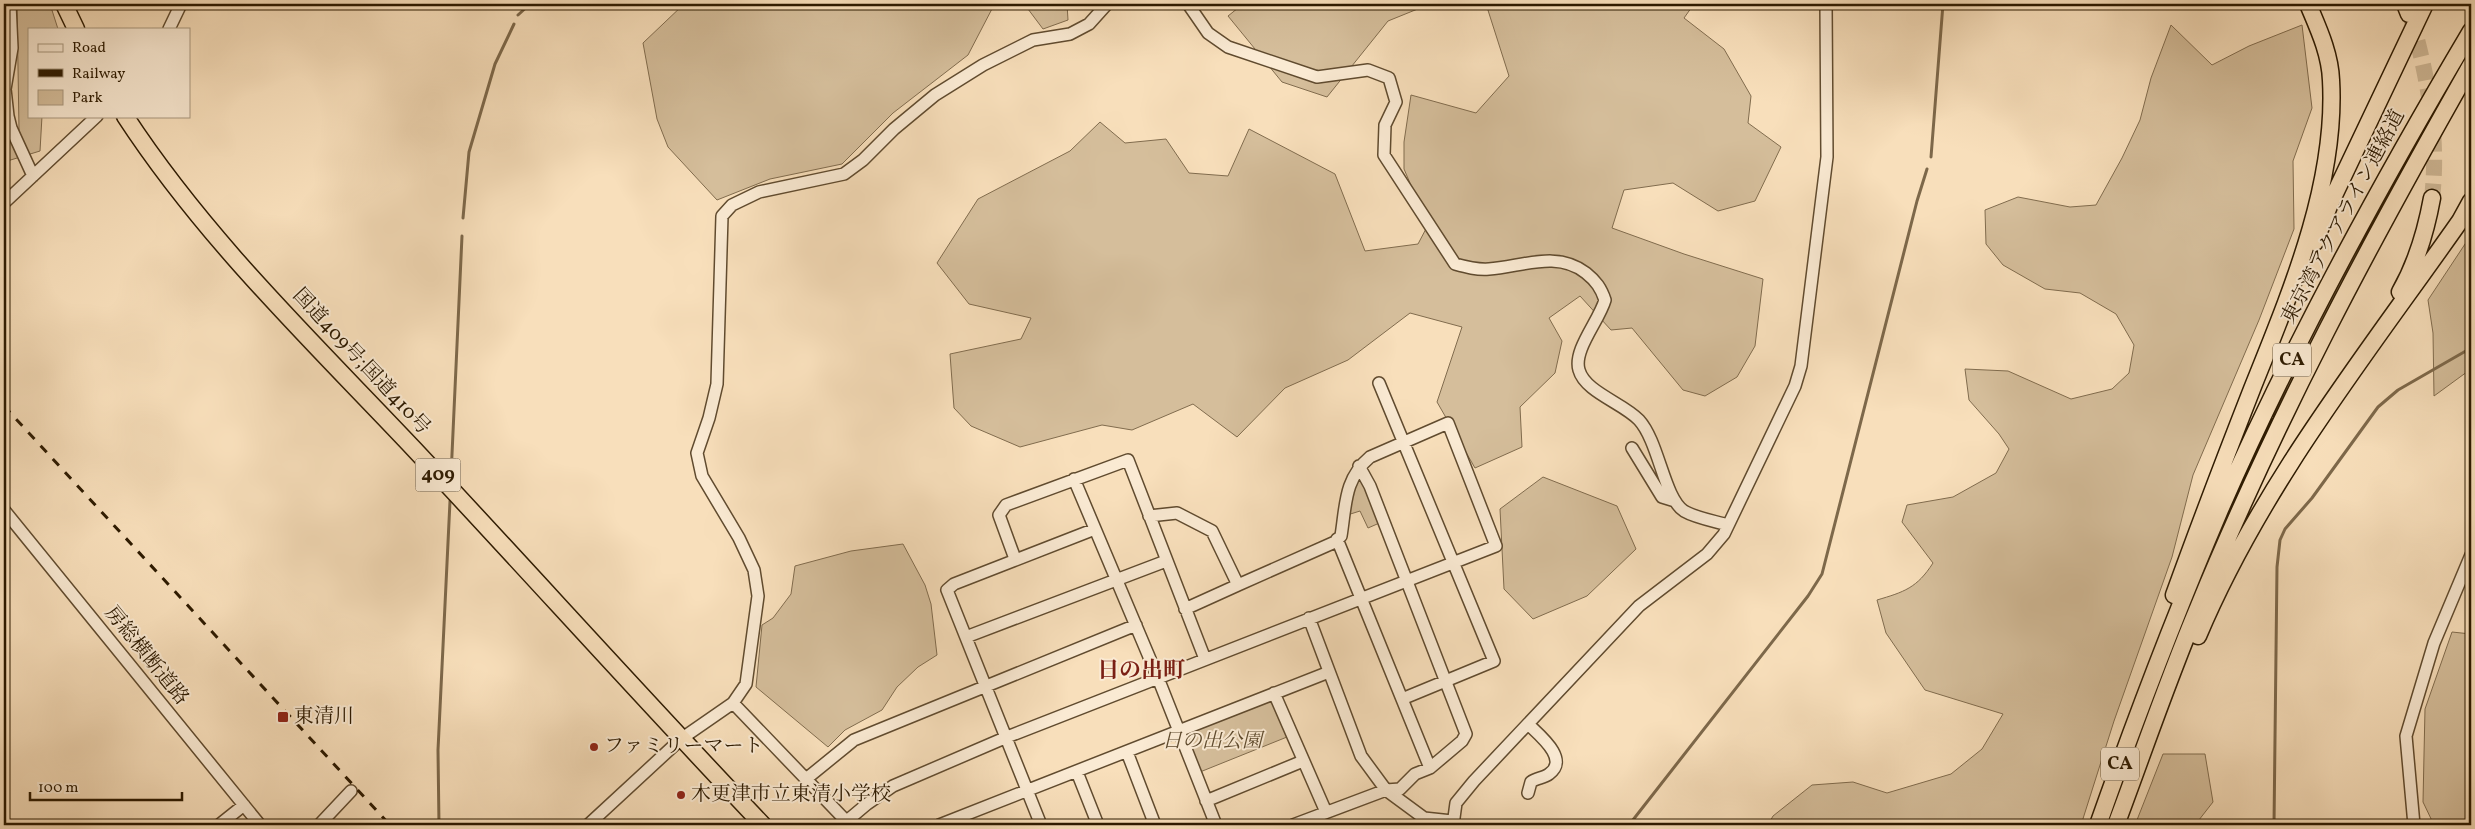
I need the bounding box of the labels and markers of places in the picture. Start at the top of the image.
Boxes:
place label: 東清川 [294,703,354,731]
marker: 東清川 [276,710,290,724]
place label: ファミリーマート [604,733,764,761]
marker: ファミリーマート [588,741,600,753]
place label: 木更津市立東清小学校 [691,781,891,809]
marker: 木更津市立東清小学校 [675,789,687,801]

